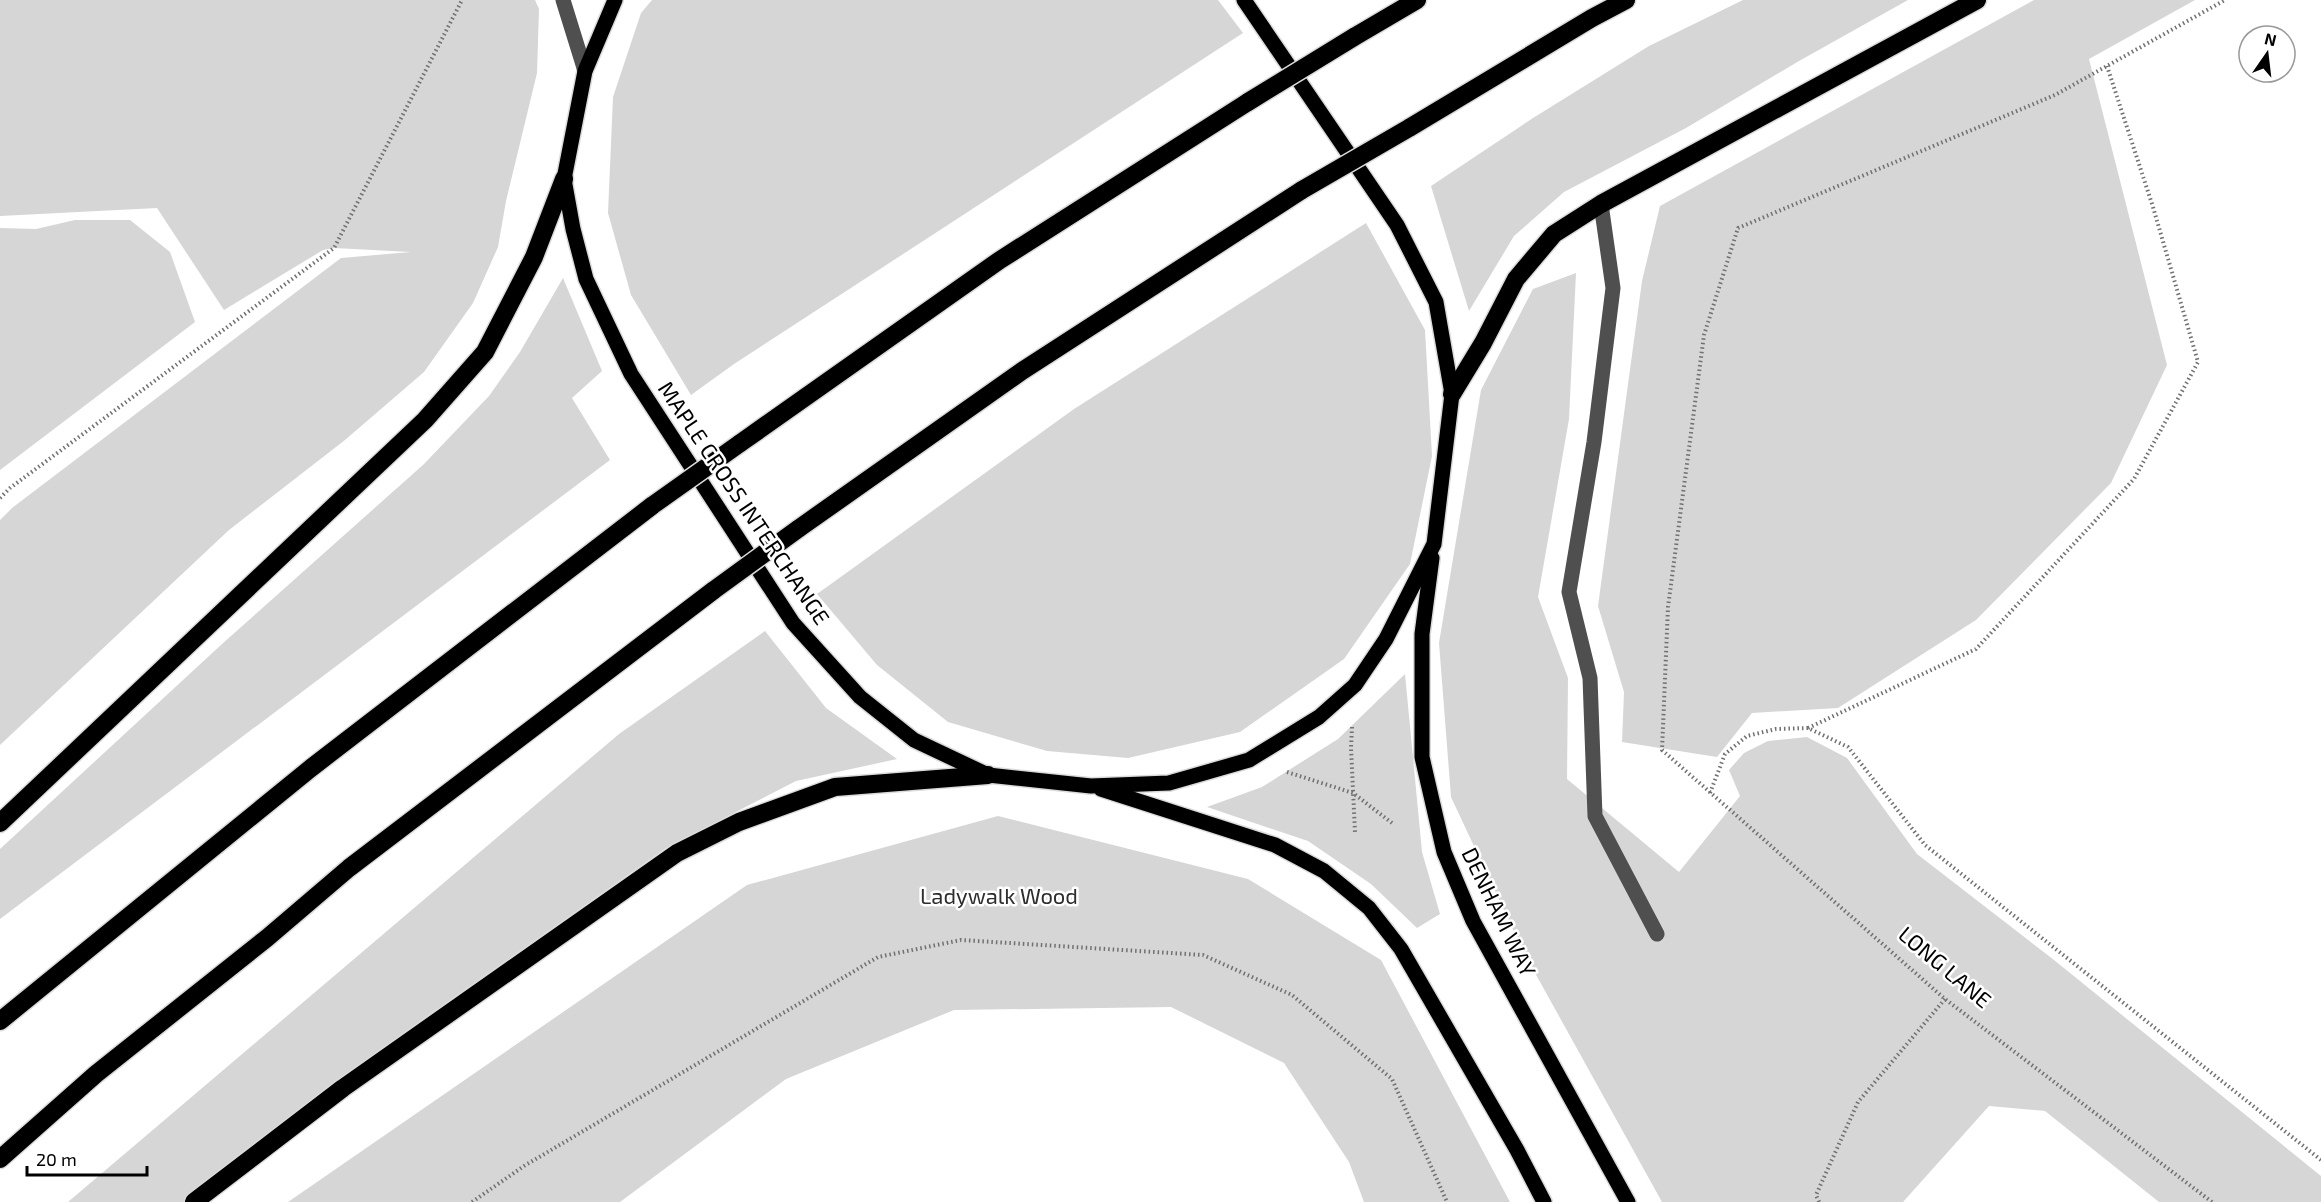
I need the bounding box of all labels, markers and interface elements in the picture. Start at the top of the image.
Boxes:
north arrow [2237,24,2297,84]
text: N [2263,28,2279,50]
street label: MAPLE CROSS INTERCHANGE [654,376,836,629]
street label: DENHAM WAY [1458,843,1543,981]
park label: Ladywalk Wood [920,882,1078,908]
street label: LONG LANE [1894,920,1997,1012]
scale bar [27,1139,147,1177]
text: 20 m [36,1148,77,1170]

